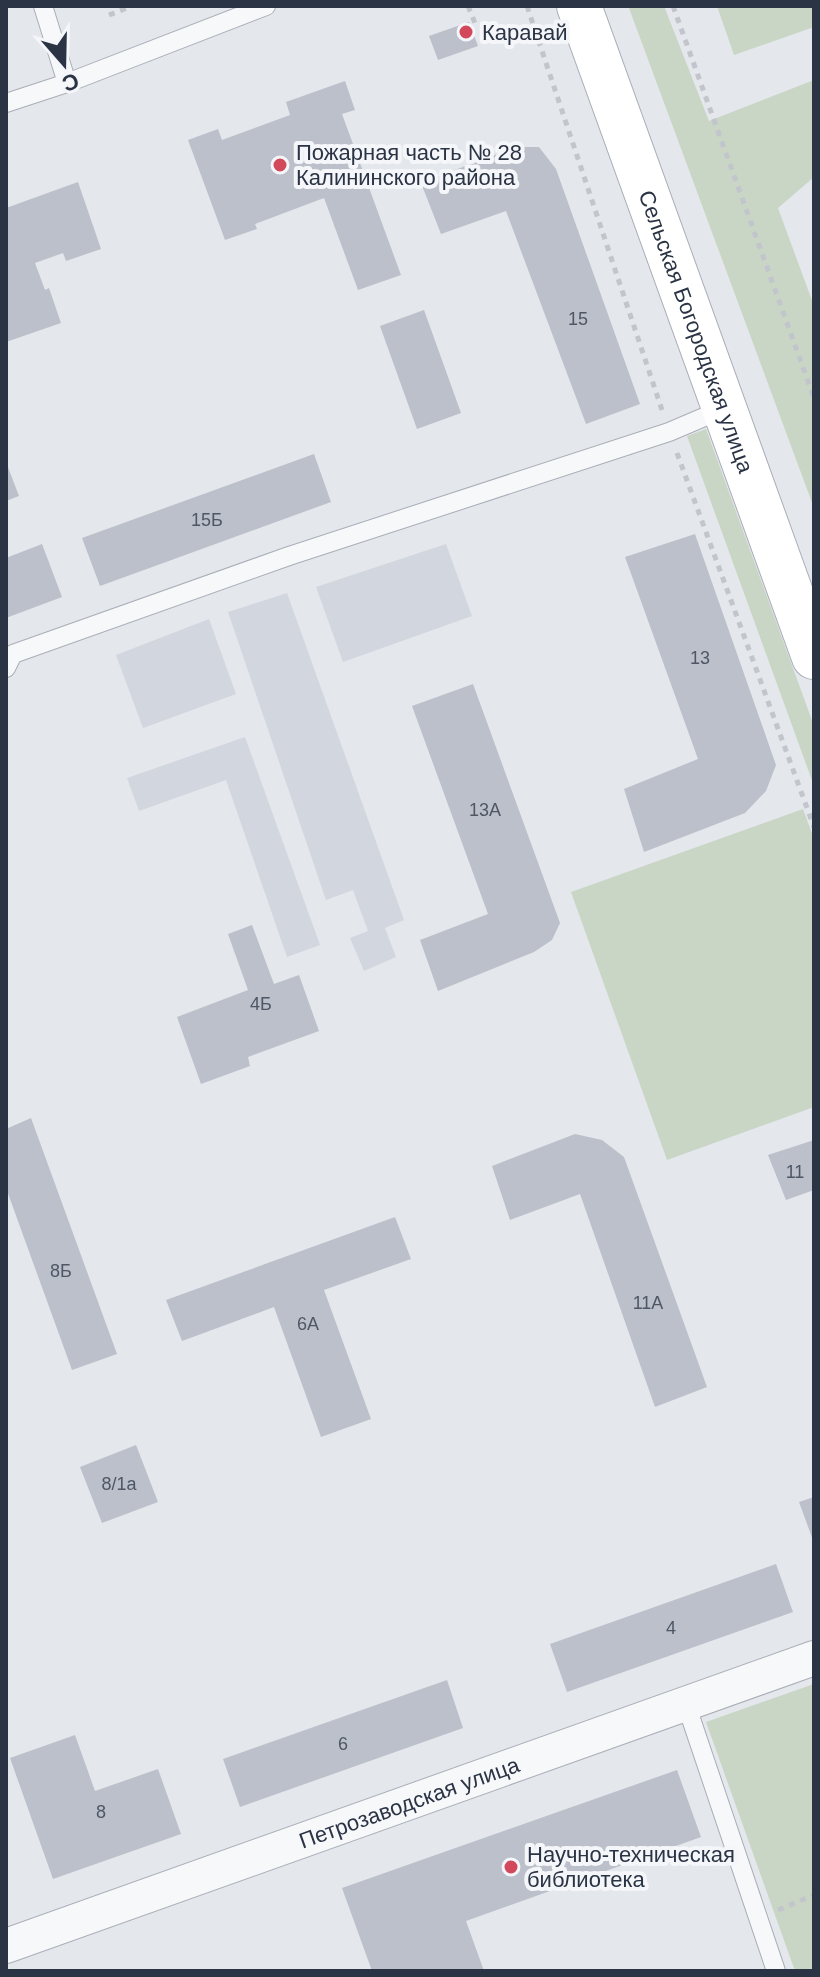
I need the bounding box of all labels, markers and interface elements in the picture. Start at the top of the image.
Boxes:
place label: Каравай [482,20,568,45]
marker: Каравай [457,23,475,41]
north arrow [24,24,104,104]
text: С [59,68,82,97]
place label: Пожарная часть № 28 Калининского района [296,140,522,190]
marker: Пожарная часть № 28 Калининского района [271,156,289,174]
street label: Сельская Богородская улица [634,187,759,477]
house number: 15 [568,309,588,329]
house number: 15Б [191,510,223,530]
house number: 13 [690,648,710,668]
house number: 13А [469,800,501,820]
house number: 4Б [250,994,272,1014]
house number: 11 [786,1162,804,1182]
house number: 8Б [50,1261,72,1281]
house number: 11А [633,1293,663,1313]
house number: 6А [297,1314,319,1334]
house number: 8/1а [101,1474,137,1494]
house number: 4 [666,1618,676,1638]
house number: 6 [338,1734,348,1754]
street label: Петрозаводская улица [296,1751,523,1853]
house number: 8 [96,1802,106,1822]
place label: Научно-техническая библиотека [527,1842,735,1892]
marker: Научно-техническая библиотека [502,1858,520,1876]

